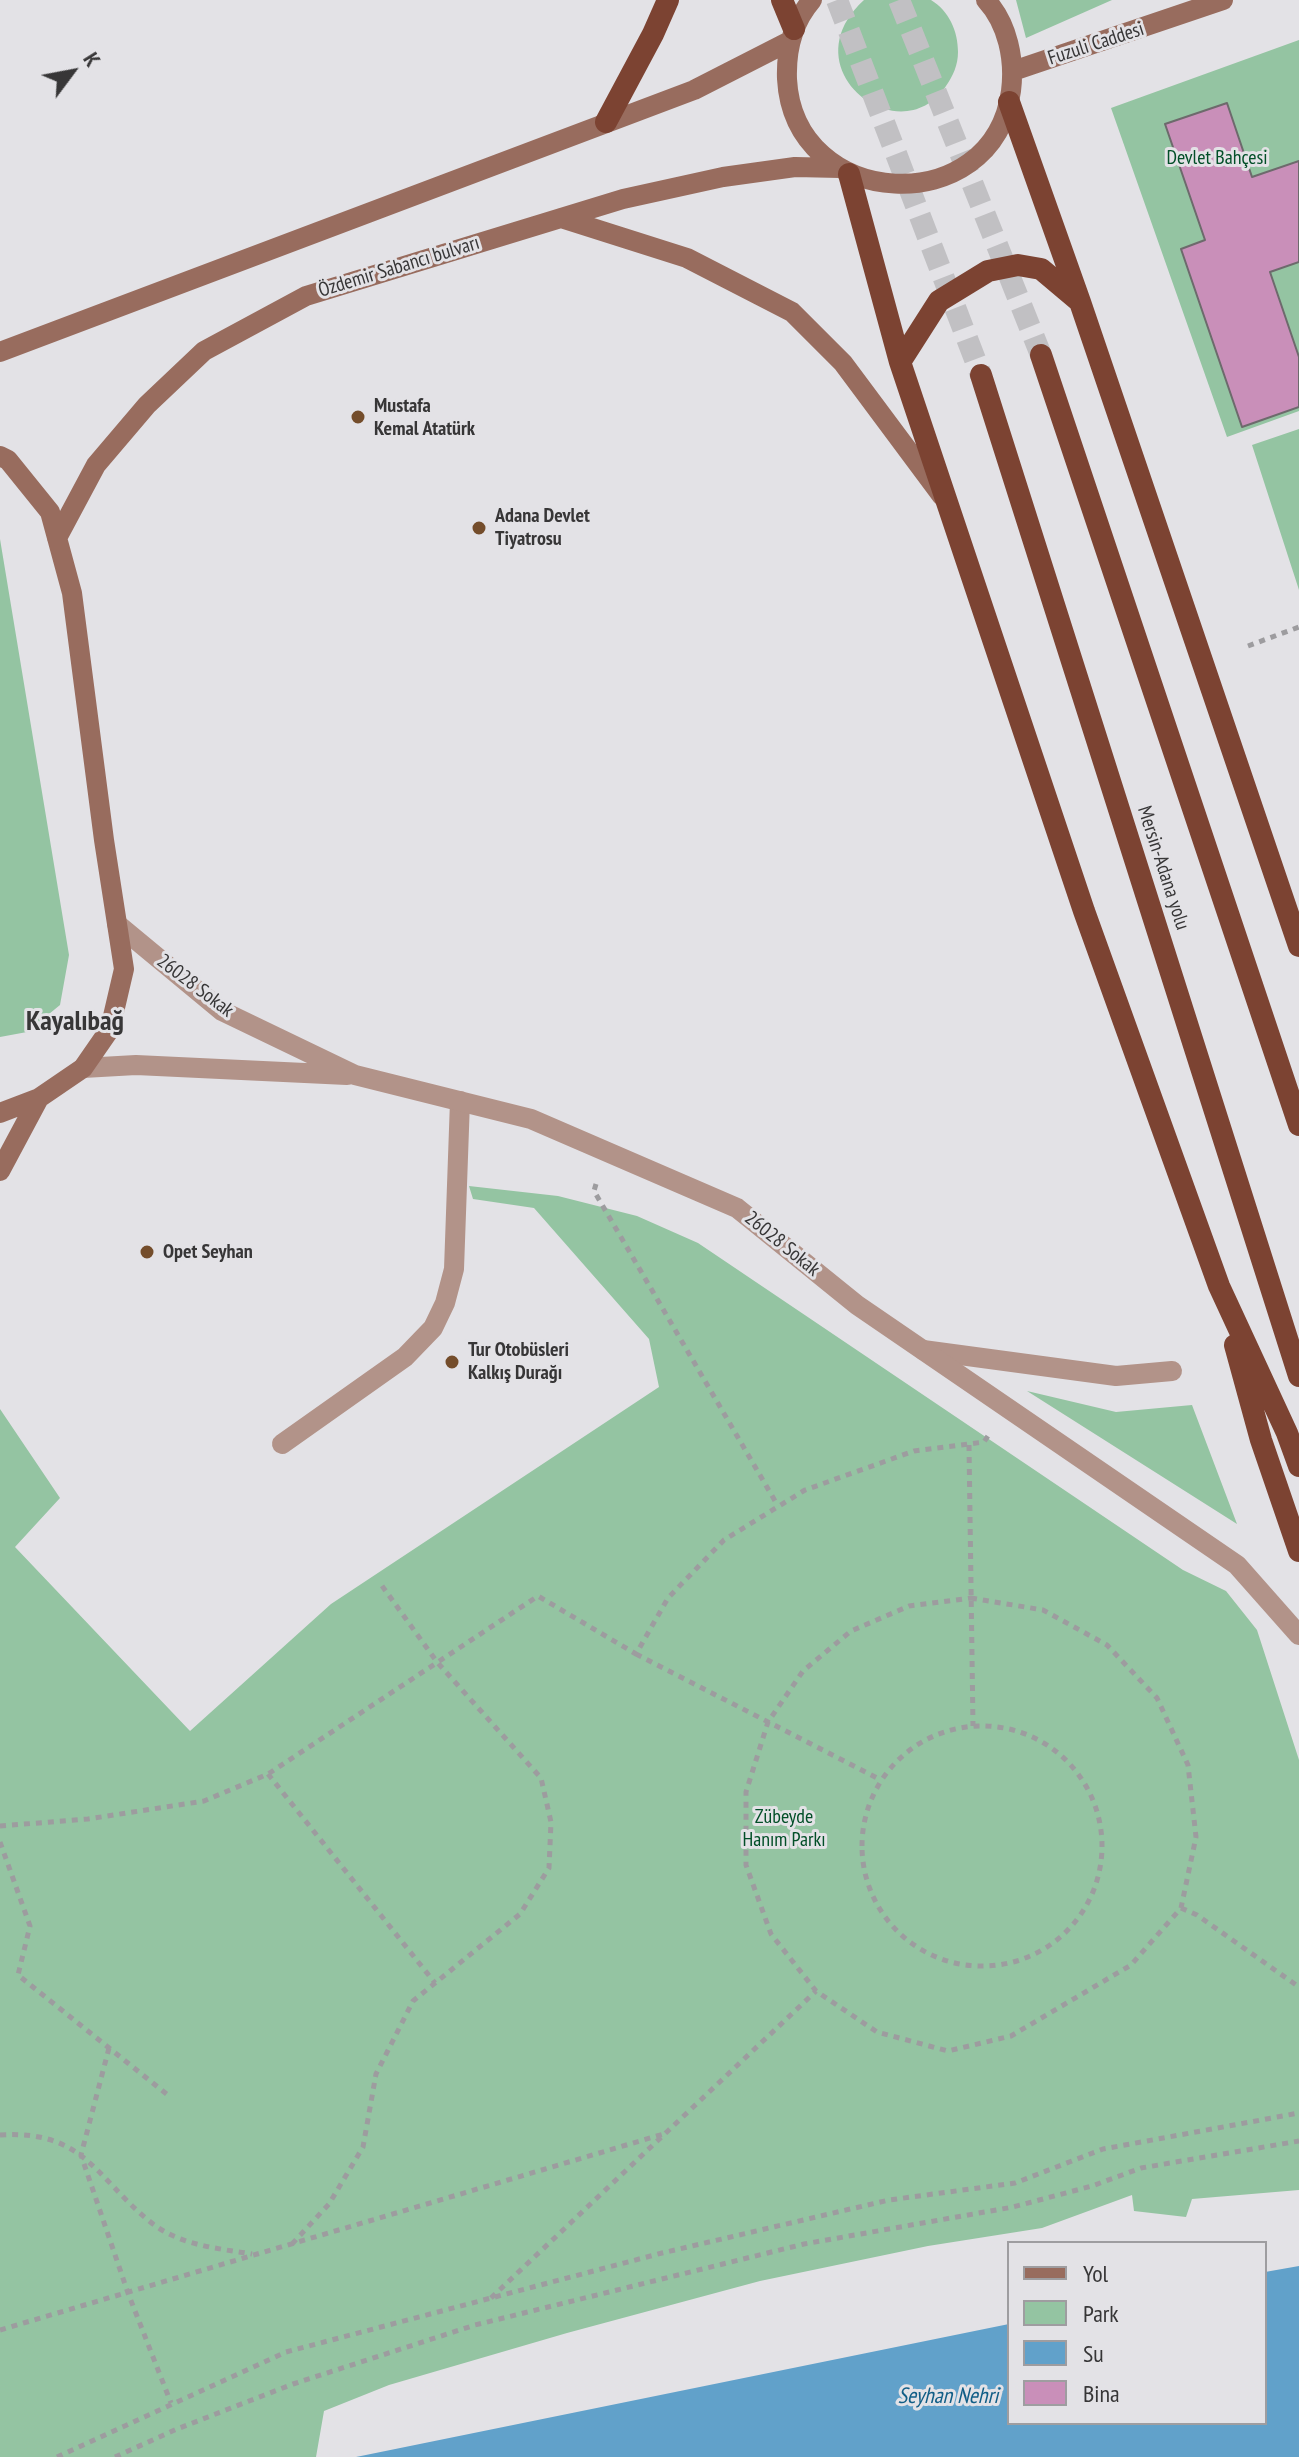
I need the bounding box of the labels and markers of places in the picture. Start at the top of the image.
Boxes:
place label: Mustafa Kemal Atatürk [374,394,475,441]
marker: Mustafa Kemal Atatürk [349,408,367,426]
place label: Adana Devlet Tiyatrosu [495,504,590,551]
marker: Adana Devlet Tiyatrosu [470,519,488,537]
place label: Opet Seyhan [163,1240,253,1264]
marker: Opet Seyhan [138,1243,156,1261]
place label: Tur Otobüsleri Kalkış Durağı [468,1338,569,1385]
marker: Tur Otobüsleri Kalkış Durağı [443,1353,461,1371]

